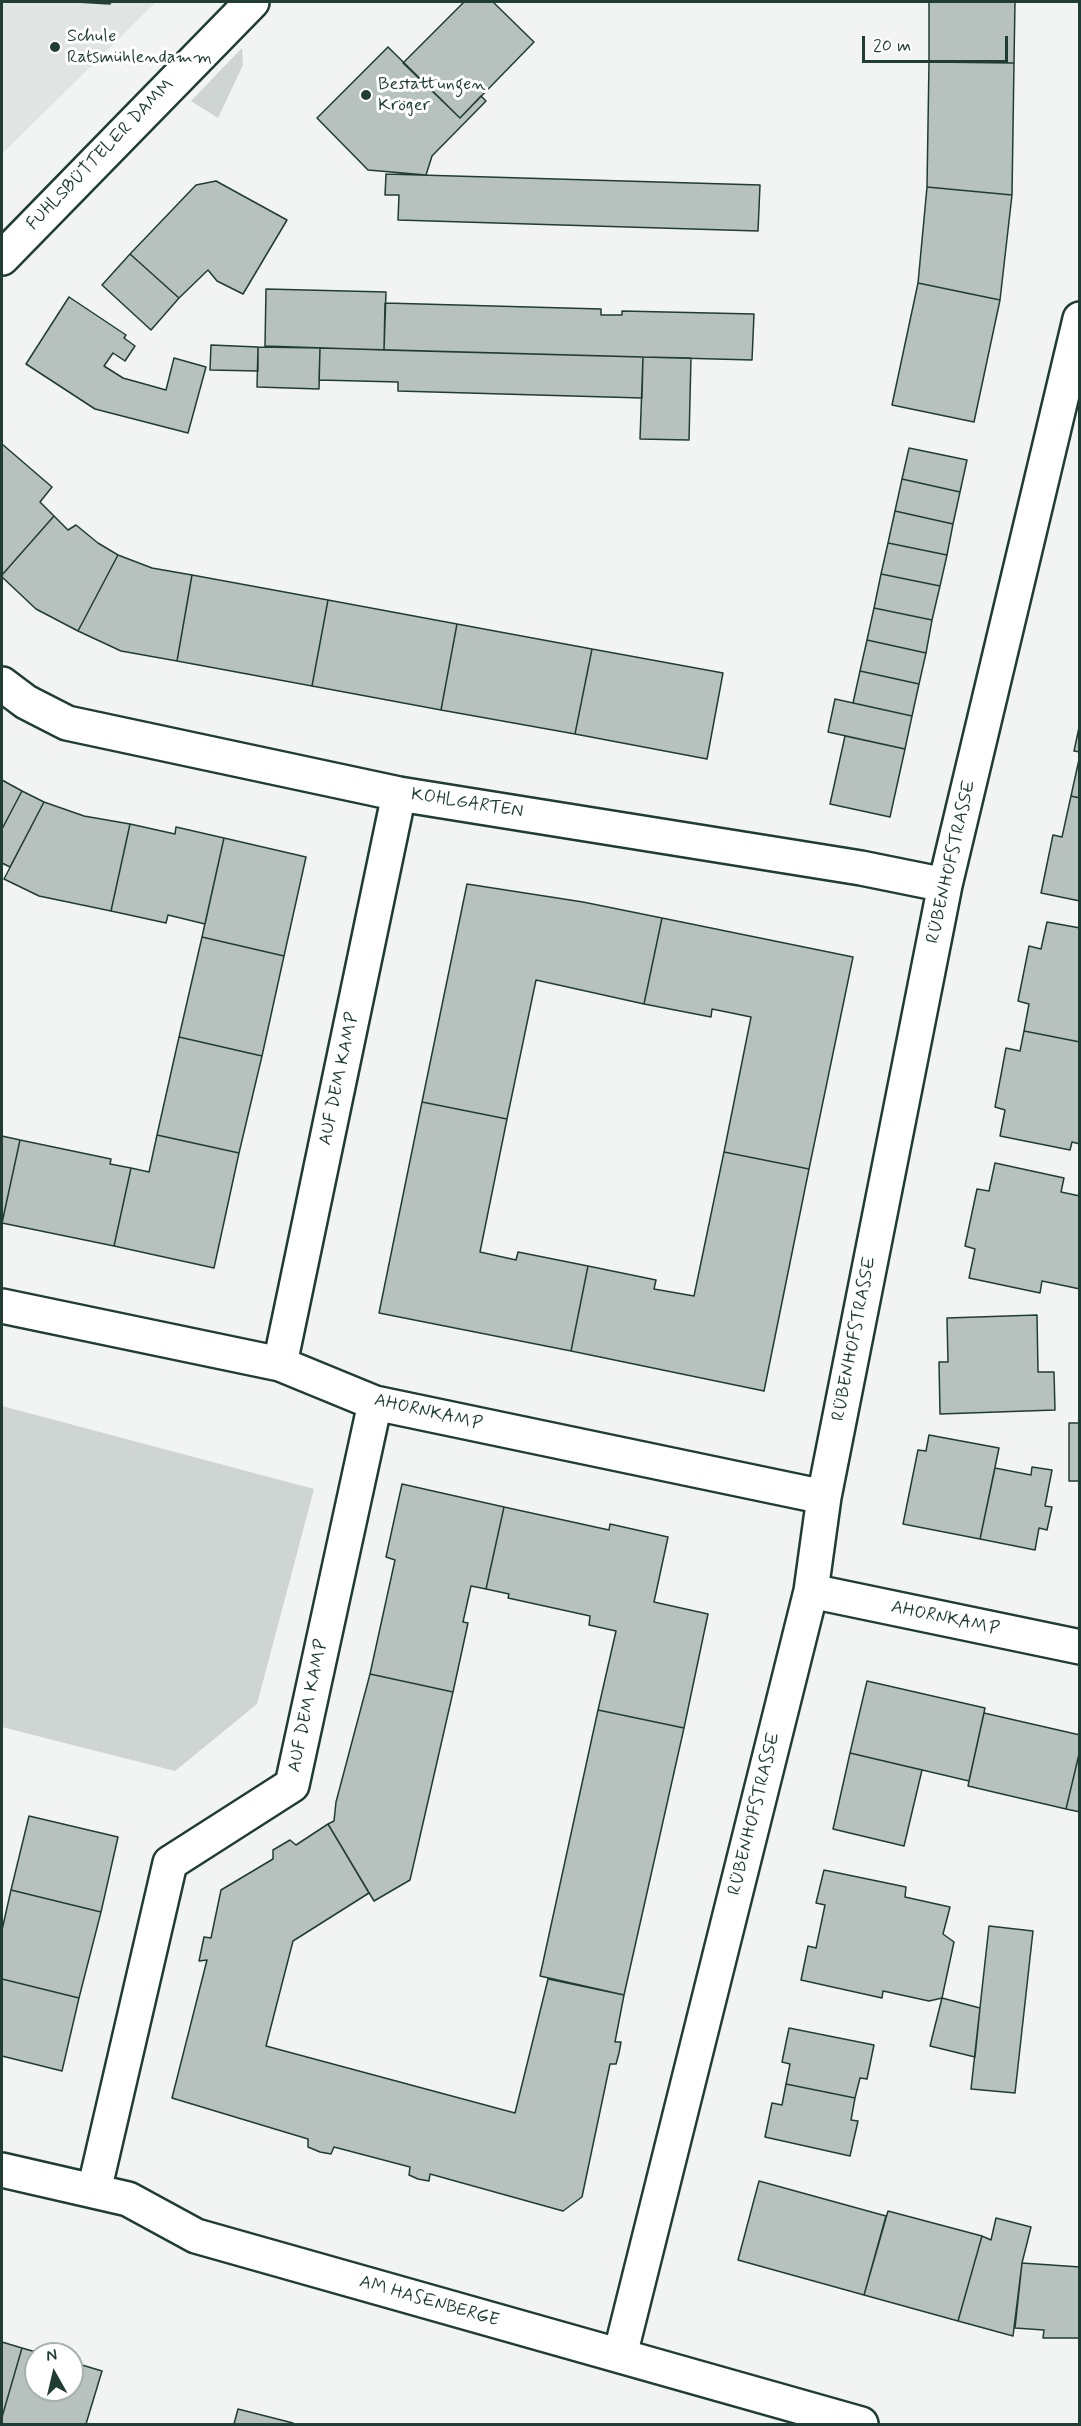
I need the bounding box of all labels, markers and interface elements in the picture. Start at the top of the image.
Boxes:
scale bar [865,24,1010,62]
place label: Schule Ratsmühlendamm [67,26,212,68]
text: 20 m [873,34,911,58]
marker: Schule Ratsmühlendamm [48,40,62,54]
place label: Bestattungen Kröger [378,74,486,116]
street label: FUHLSBÜTTELER DAMM [23,75,179,235]
marker: Bestattungen Kröger [359,88,373,102]
street label: RÜBENHOFSTRASSE [923,778,981,946]
street label: KOHLGARTEN [409,784,525,824]
street label: AUF DEM KAMP [315,1011,365,1147]
street label: RÜBENHOFSTRASSE [828,1255,882,1423]
street label: AHORNKAMP [372,1390,484,1436]
street label: AHORNKAMP [889,1597,1001,1641]
street label: AUF DEM KAMP [284,1638,334,1774]
street label: RÜBENHOFSTRASSE [724,1730,786,1898]
street label: AM HASENBERGE [357,2272,501,2332]
north arrow [24,2342,84,2402]
text: N [45,2345,58,2367]

